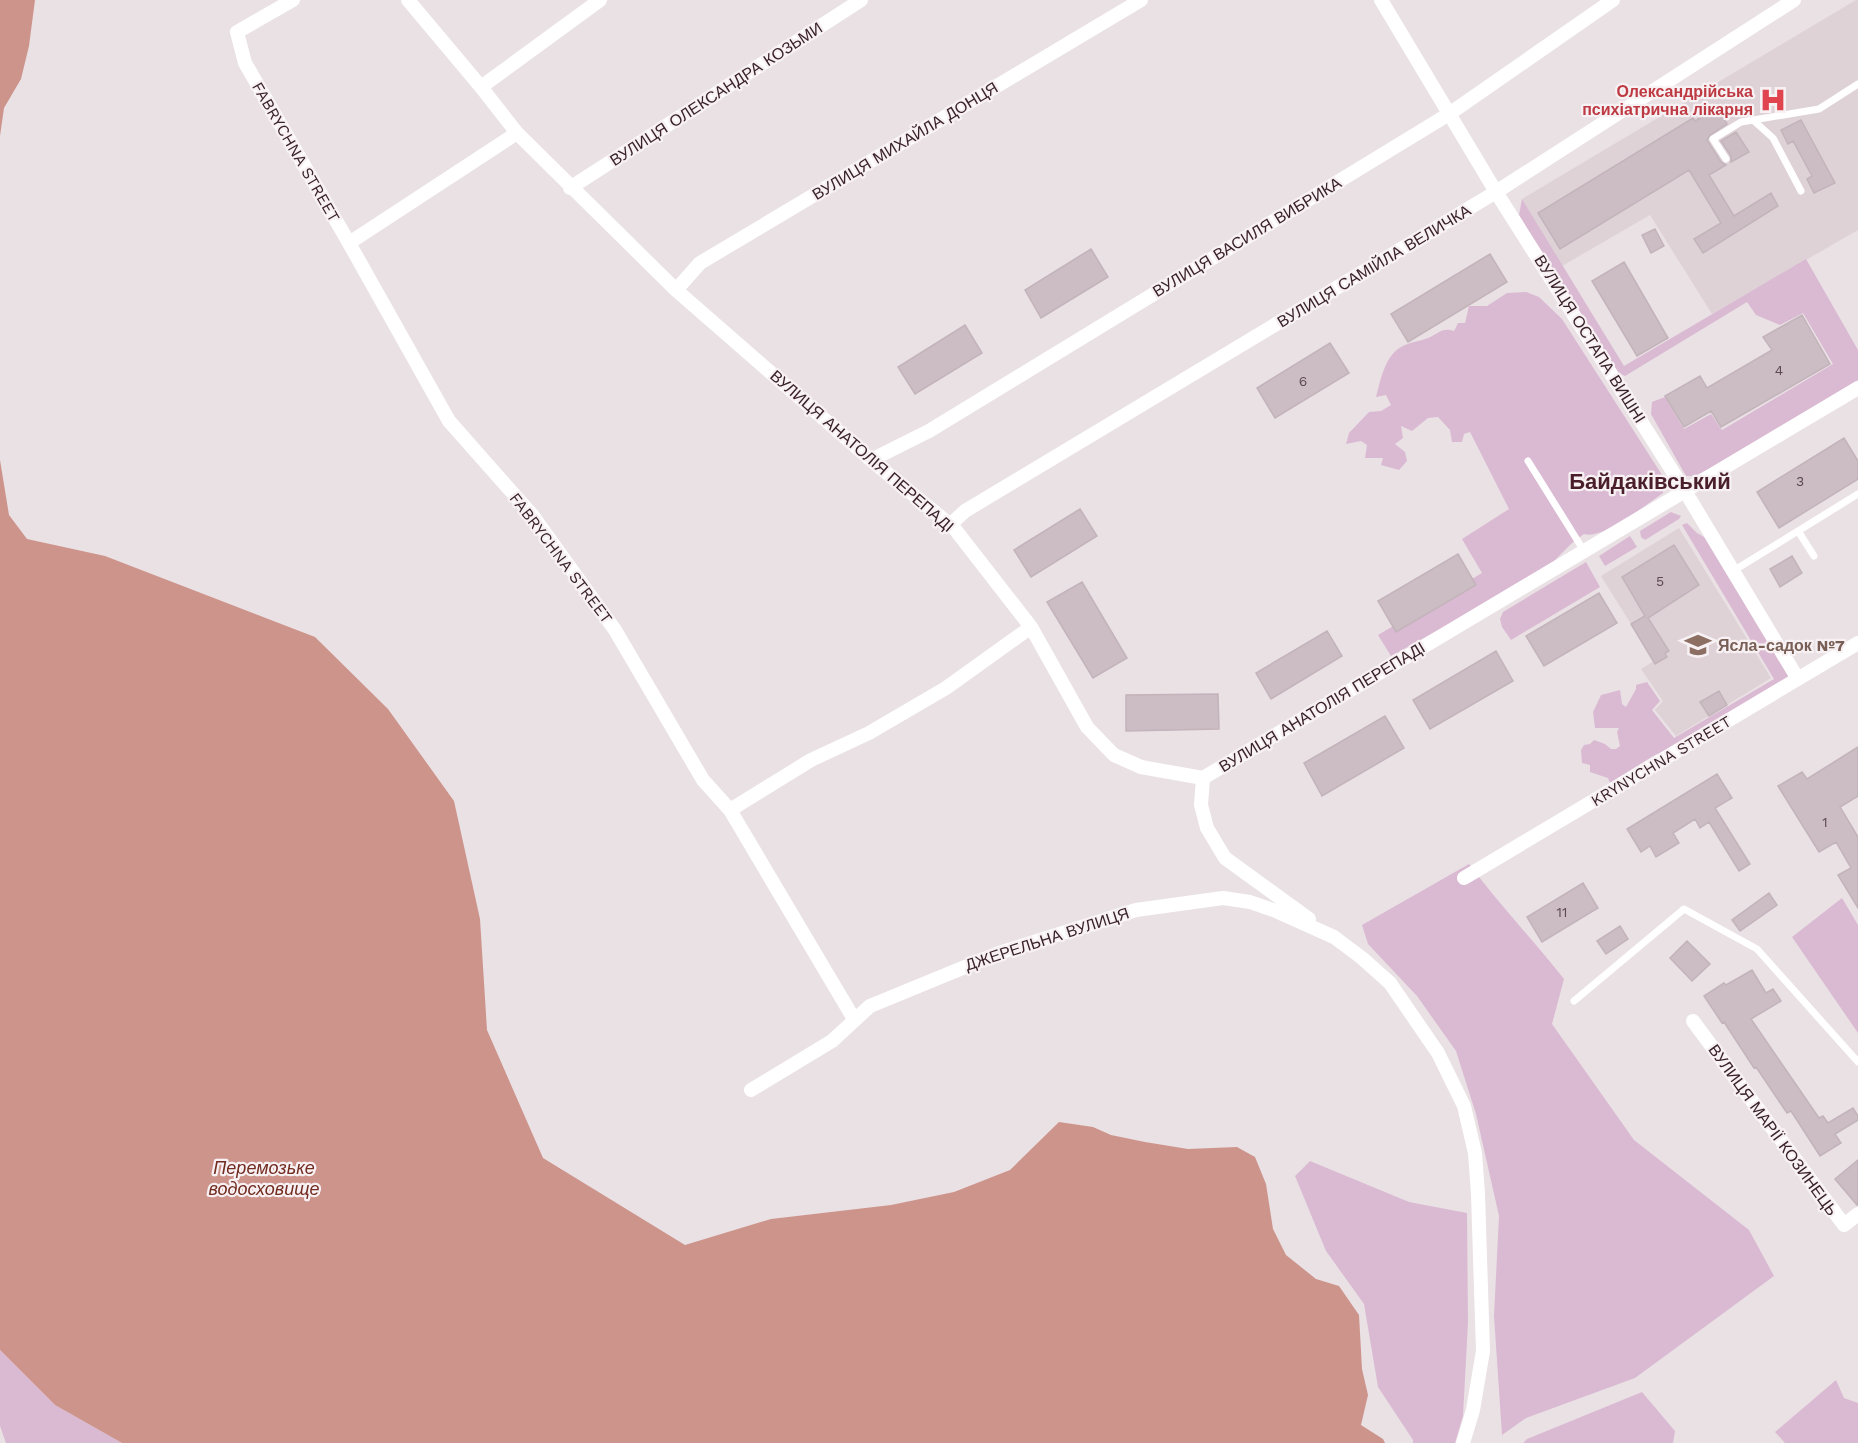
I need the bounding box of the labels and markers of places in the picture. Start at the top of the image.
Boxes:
place label: Олександрійська психіатрична лікарня [1582,82,1753,119]
hospital icon: Олександрійська психіатрична лікарня [1758,85,1788,115]
school or university icon: Ясла-садок №7 [1683,630,1713,660]
place label: Ясла-садок №7 [1718,636,1845,655]

